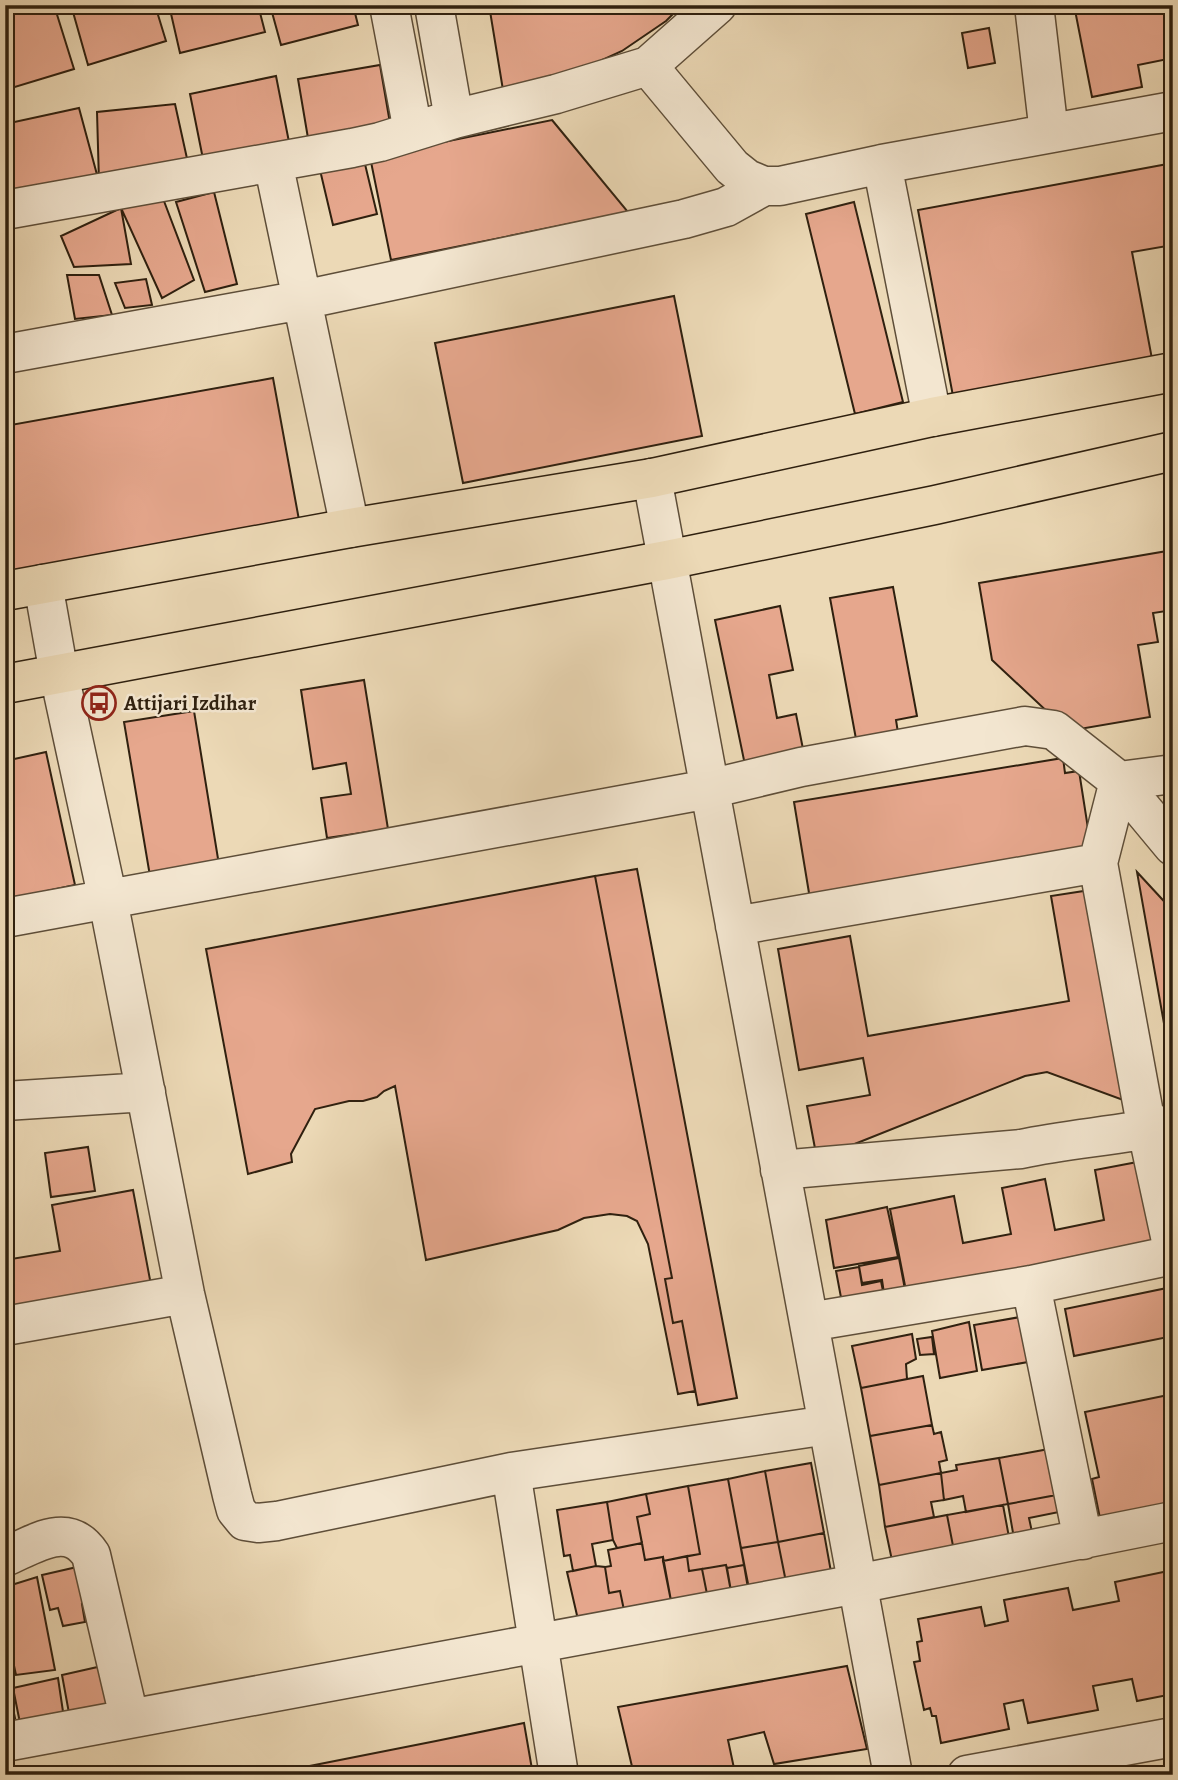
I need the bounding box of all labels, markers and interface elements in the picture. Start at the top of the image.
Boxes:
bus stop icon: Attijari Izdihar [80,684,118,722]
place label: Attijari Izdihar [123,689,257,717]

